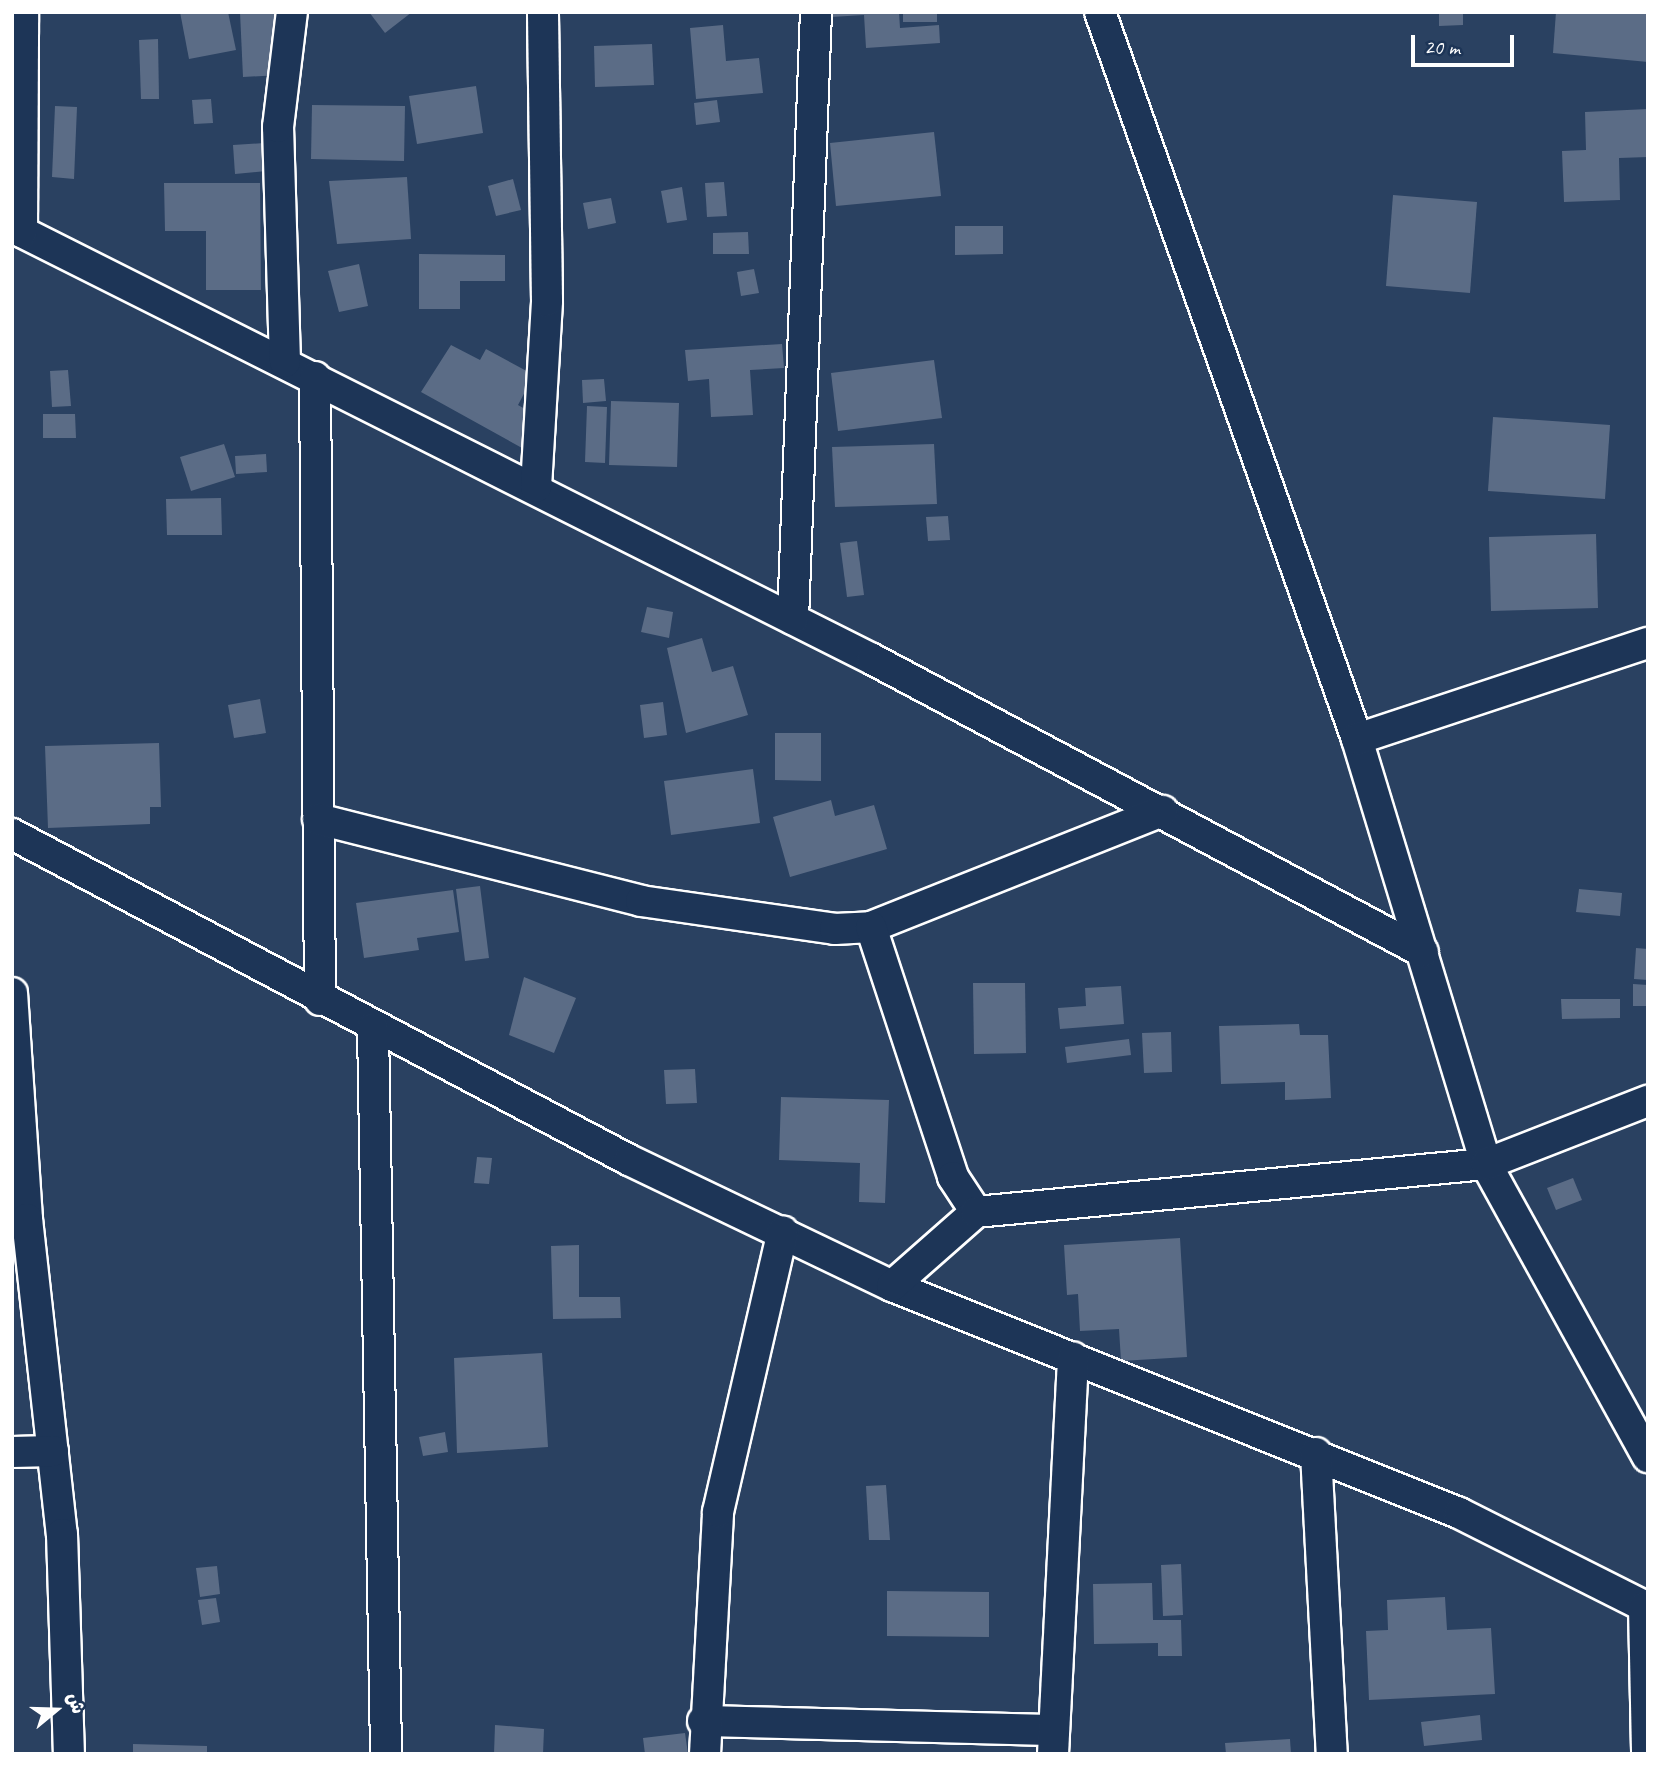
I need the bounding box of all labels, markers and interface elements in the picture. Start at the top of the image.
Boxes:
scale bar [1415,21,1518,65]
text: 20 m [1424,34,1460,60]
north arrow [21,1675,91,1745]
text: ش [61,1689,91,1717]

